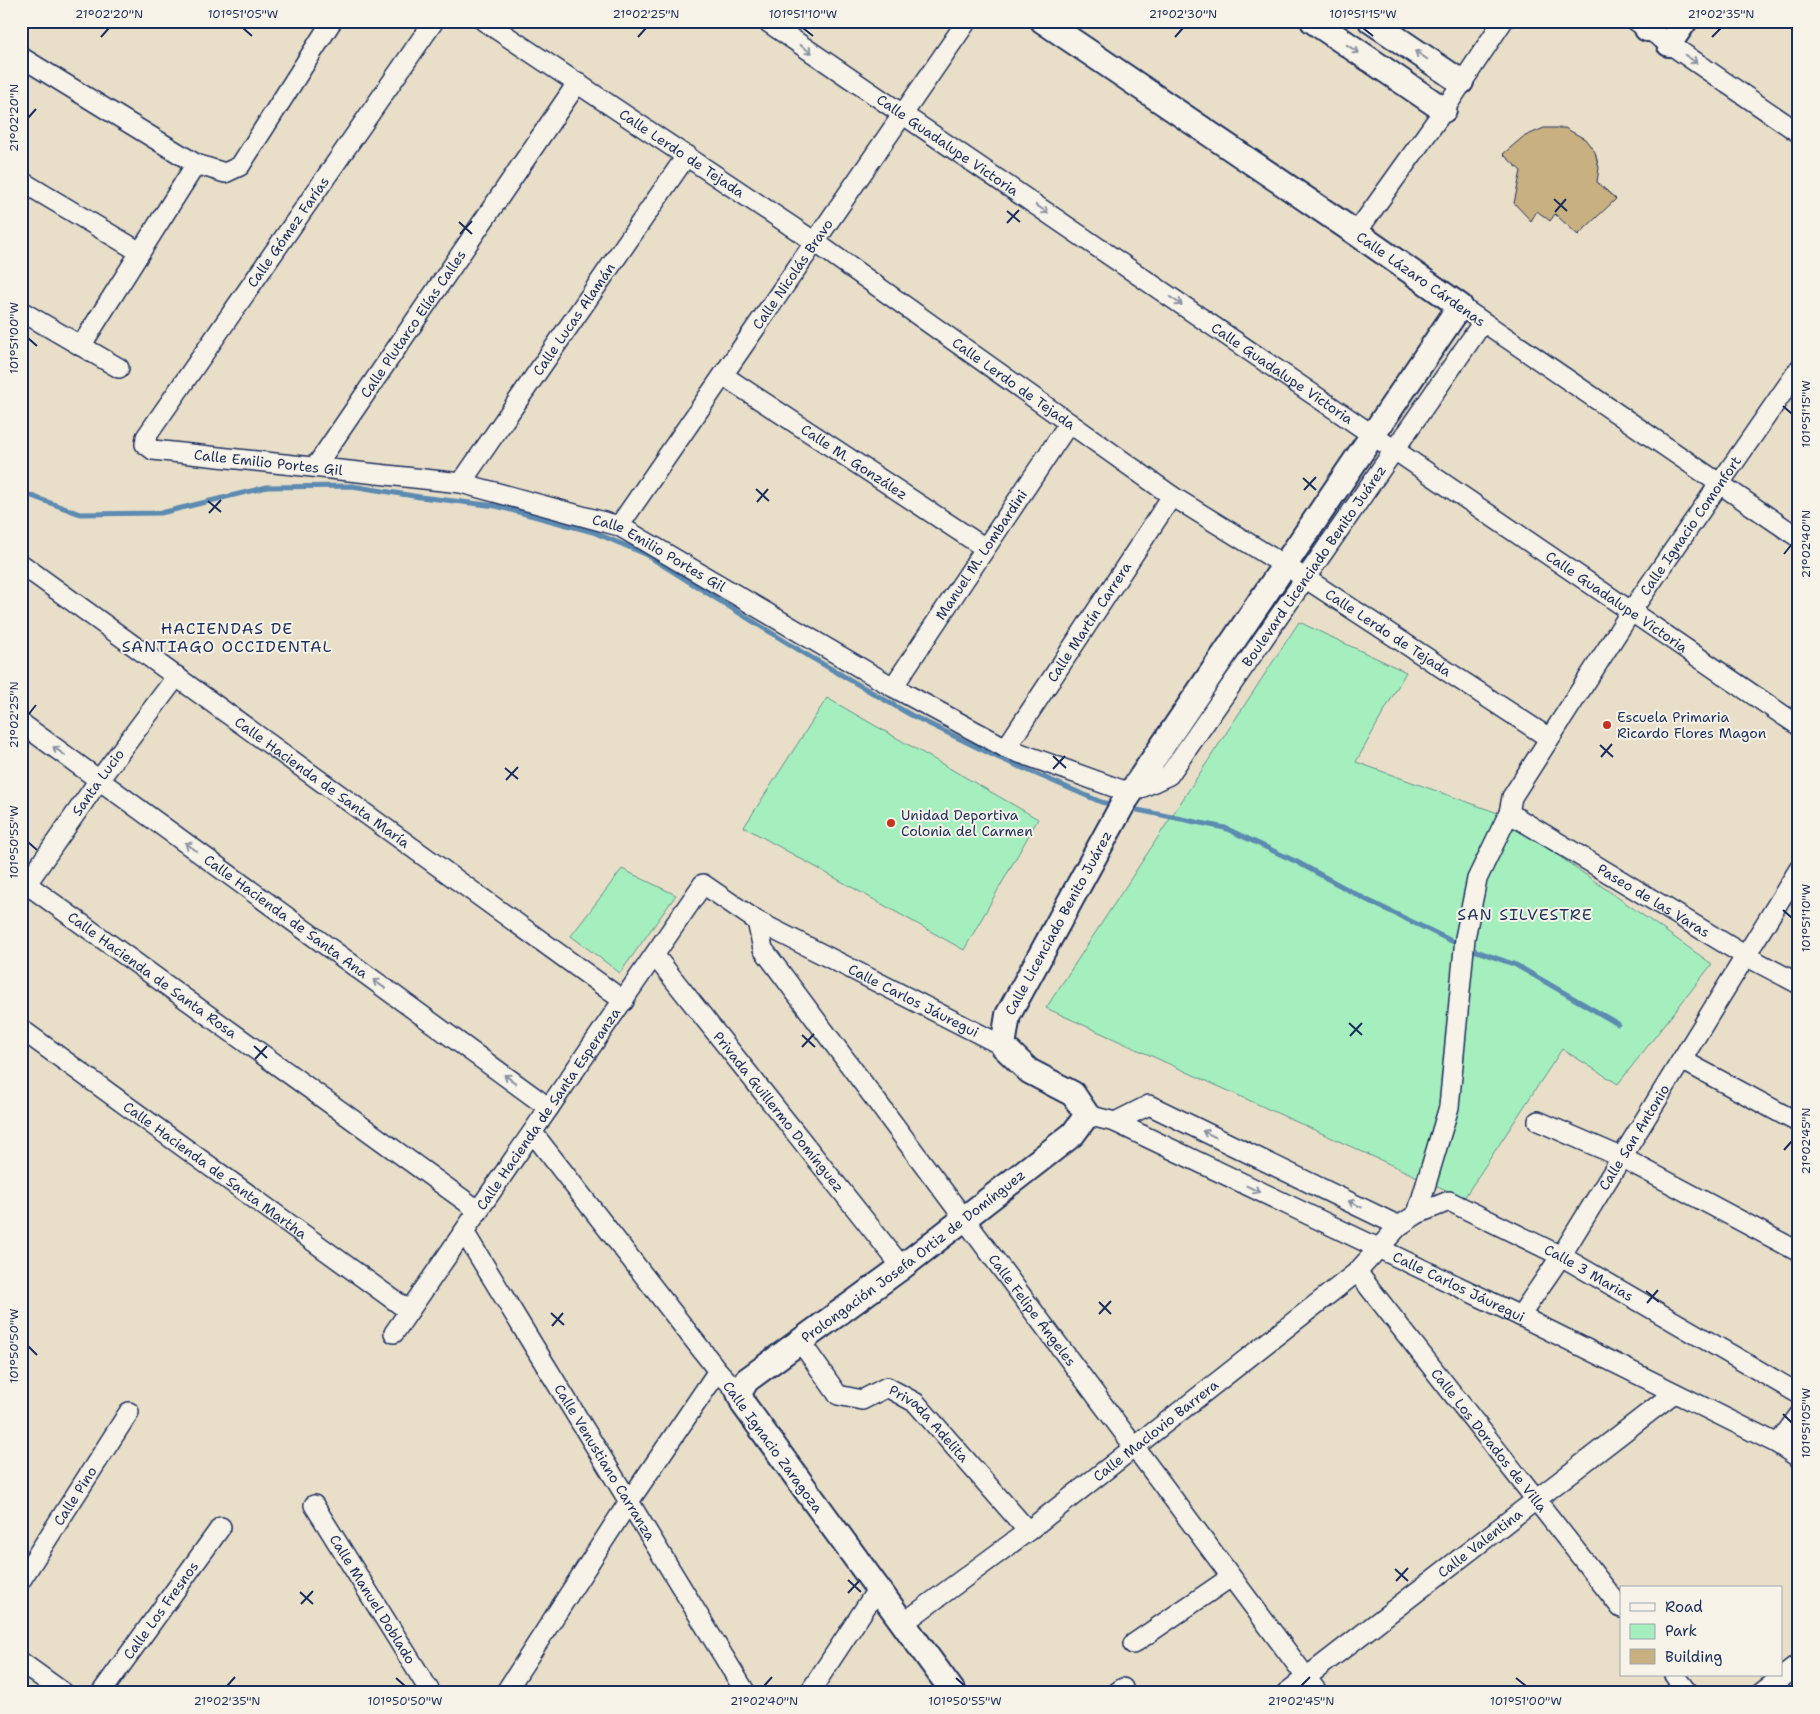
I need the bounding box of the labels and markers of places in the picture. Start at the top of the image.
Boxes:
place label: Escuela Primaria Ricardo Flores Magon [1617,708,1767,742]
marker: Escuela Primaria Ricardo Flores Magon [1601,719,1613,731]
place label: Unidad Deportiva Colonia del Carmen [901,806,1033,840]
marker: Unidad Deportiva Colonia del Carmen [885,817,897,829]

